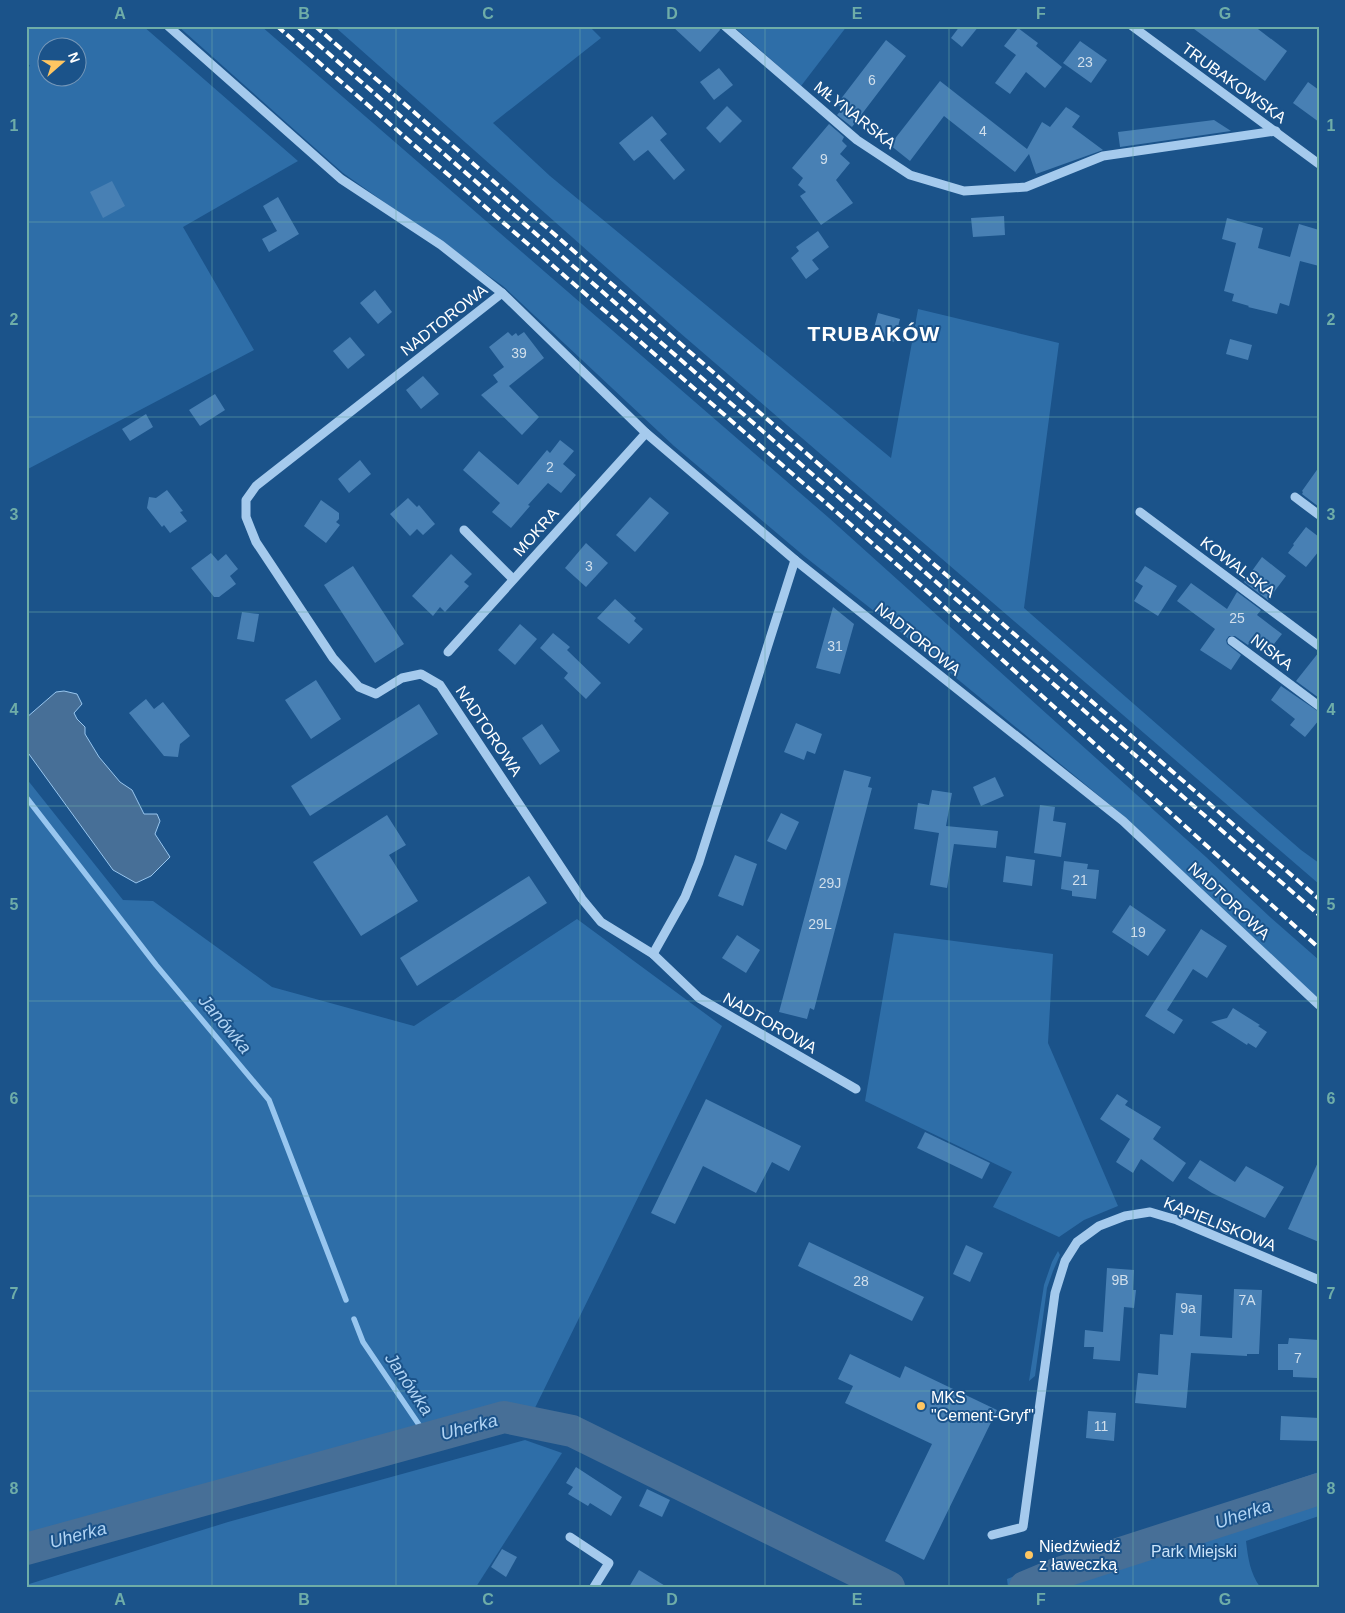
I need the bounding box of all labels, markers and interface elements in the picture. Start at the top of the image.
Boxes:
text: A [114,5,126,22]
text: B [298,5,310,22]
text: C [482,5,494,22]
text: D [666,5,678,22]
text: E [852,5,863,22]
text: F [1036,5,1046,22]
text: G [1219,5,1231,22]
north arrow [38,38,88,88]
street label: TRUBAKOWSKA [1179,40,1290,127]
text: N [65,50,83,65]
house number: 23 [1077,54,1093,70]
house number: 6 [868,72,876,88]
street label: MŁYNARSKA [811,78,899,152]
text: 1 [10,117,19,134]
text: 1 [1327,117,1336,134]
house number: 4 [979,123,987,139]
house number: 9 [820,151,828,167]
street label: NADTOROWA [397,281,491,359]
text: 2 [10,311,19,328]
text: 2 [1327,311,1336,328]
district label: TRUBAKÓW [808,322,940,345]
house number: 39 [511,345,527,361]
house number: 2 [546,459,554,475]
street label: MOKRA [510,504,562,559]
text: 3 [10,506,19,523]
text: 3 [1327,506,1336,523]
street label: KOWALSKA [1197,533,1279,601]
house number: 3 [585,558,593,574]
street label: NADTOROWA [872,599,964,679]
house number: 25 [1229,610,1245,626]
street label: NISKA [1248,631,1297,673]
house number: 31 [827,638,843,654]
street label: NADTOROWA [453,683,526,780]
text: 4 [10,701,19,718]
text: 4 [1327,701,1336,718]
street label: NADTOROWA [1185,859,1273,943]
house number: 21 [1072,872,1088,888]
house number: 29J [819,875,841,891]
text: 5 [10,896,19,913]
text: 5 [1327,896,1336,913]
house number: 29L [808,916,832,932]
house number: 19 [1130,924,1146,940]
street label: NADTOROWA [720,989,820,1057]
water label: Janówka [194,990,255,1058]
text: 6 [10,1090,19,1107]
text: 6 [1327,1090,1336,1107]
street label: KĄPIELISKOWA [1161,1194,1279,1254]
house number: 9B [1111,1272,1129,1288]
house number: 28 [853,1273,869,1289]
text: 7 [10,1285,19,1302]
text: 7 [1327,1285,1336,1302]
house number: 7A [1238,1292,1256,1308]
house number: 9a [1180,1300,1196,1316]
water label: Janówka [380,1348,437,1419]
house number: 7 [1294,1350,1302,1366]
place label: MKS "Cement-Gryf" [931,1389,1034,1424]
marker: MKS "Cement-Gryf" [915,1400,927,1412]
water label: Uherka [438,1410,500,1444]
house number: 11 [1094,1418,1108,1434]
text: 8 [10,1480,19,1497]
text: 8 [1327,1480,1336,1497]
water label: Uherka [1212,1496,1274,1532]
water label: Uherka [47,1518,109,1552]
place label: Niedźwiedź z ławeczką [1039,1538,1121,1573]
park label: Park Miejski [1151,1543,1237,1560]
marker: Niedźwiedź z ławeczką [1023,1549,1035,1561]
text: A [114,1591,126,1608]
text: B [298,1591,310,1608]
text: C [482,1591,494,1608]
text: D [666,1591,678,1608]
text: E [852,1591,863,1608]
text: F [1036,1591,1046,1608]
text: G [1219,1591,1231,1608]

